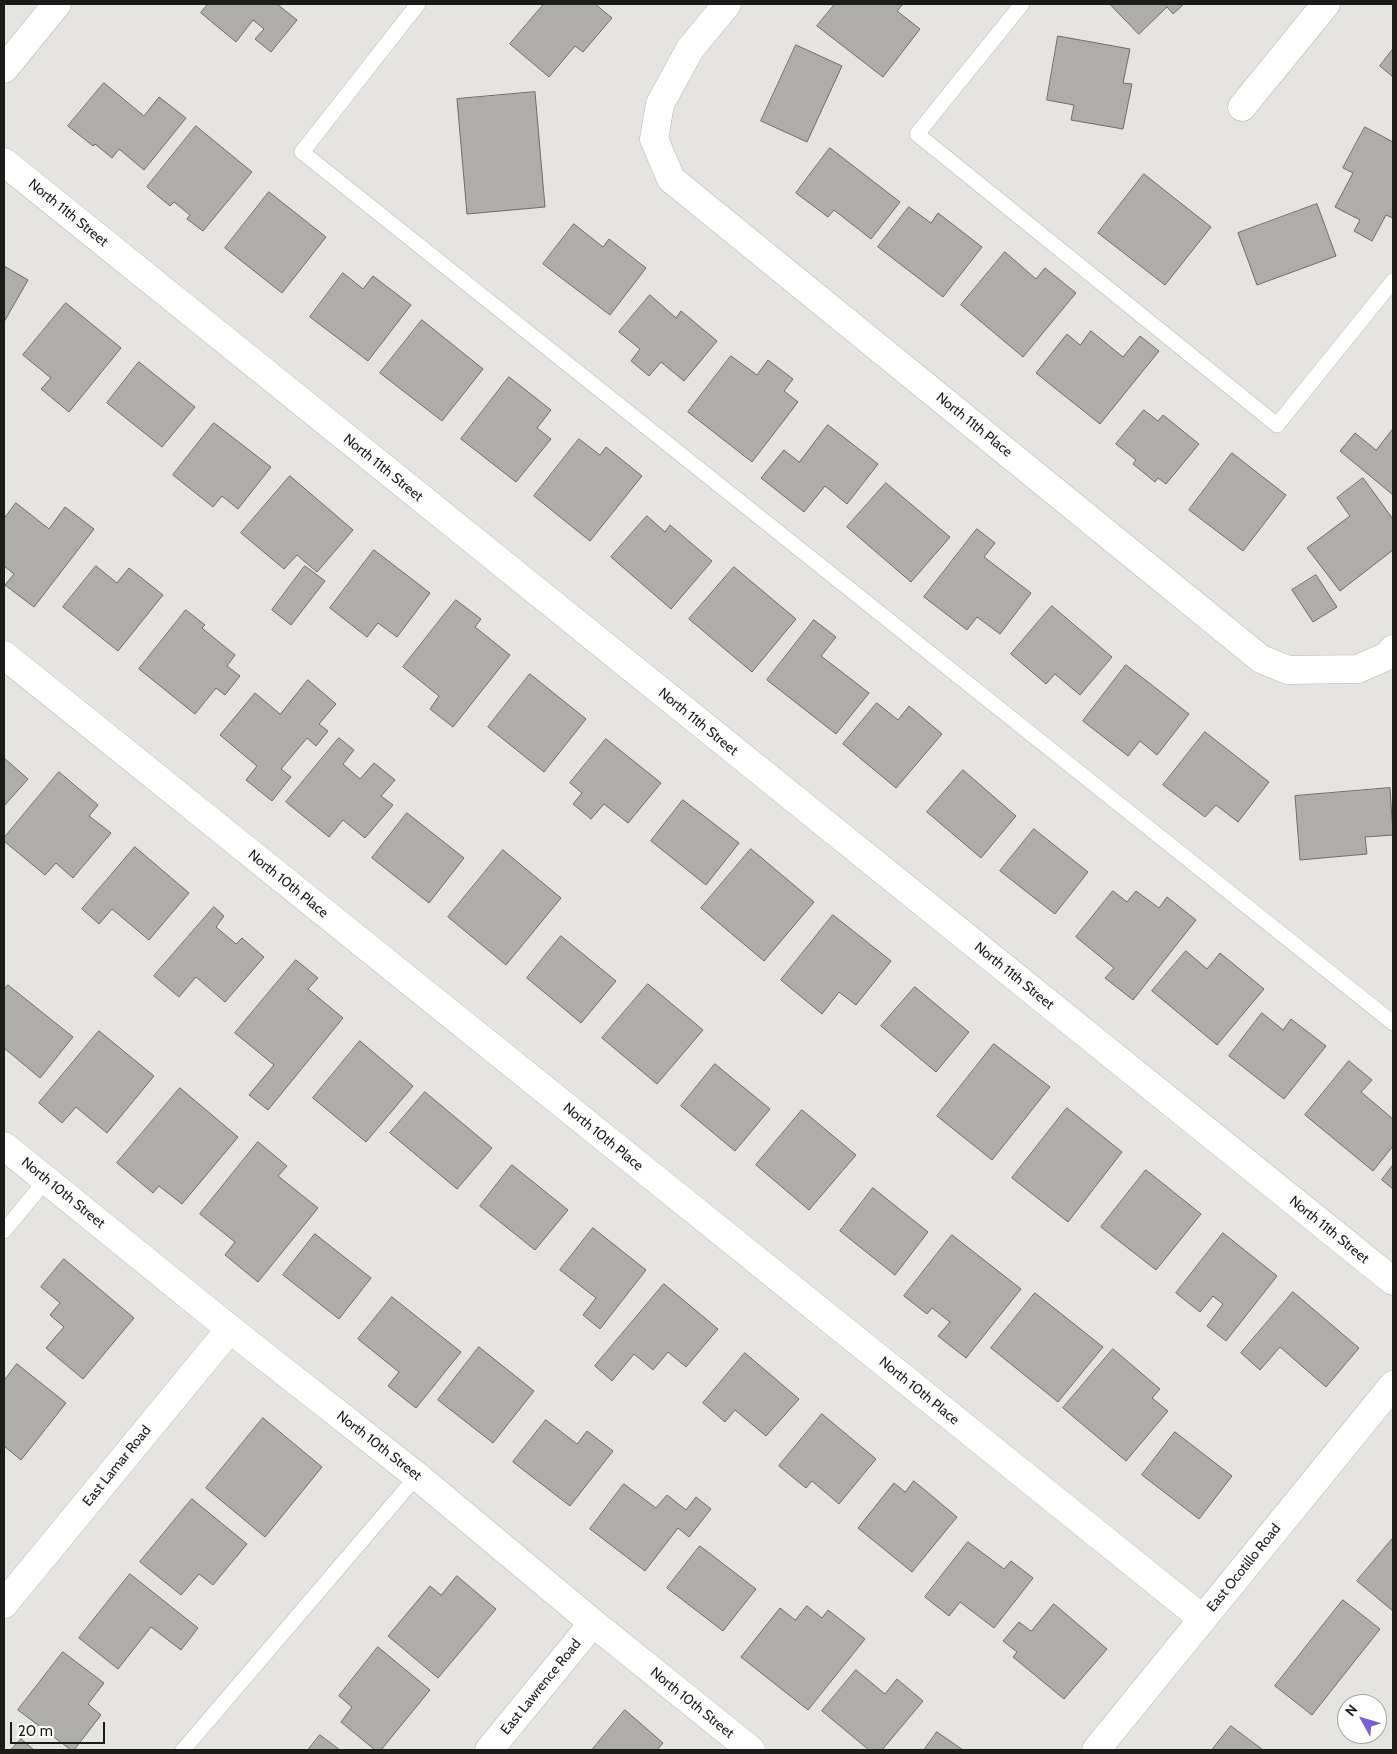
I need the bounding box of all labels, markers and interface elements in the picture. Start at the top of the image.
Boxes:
street label: North 11th Street [25,176,111,250]
street label: North 11th Place [932,389,1016,461]
street label: North 11th Street [340,431,426,505]
street label: North 11th Street [655,685,741,759]
street label: North 10th Place [244,847,332,921]
street label: North 11th Street [971,939,1057,1013]
street label: North 10th Place [559,1100,647,1174]
street label: North 10th Street [18,1154,108,1232]
street label: North 11th Street [1286,1193,1372,1267]
street label: North 10th Place [875,1354,963,1428]
street label: North 10th Street [333,1408,425,1484]
street label: East Lamar Road [79,1422,155,1510]
street label: East Ocotillo Road [1203,1521,1285,1615]
street label: East Lawrence Road [497,1636,585,1738]
street label: North 10th Street [647,1664,737,1742]
north arrow [1337,1694,1387,1744]
text: N [1341,1701,1361,1720]
scale bar [12,1712,108,1744]
text: 20 m [18,1722,53,1740]

